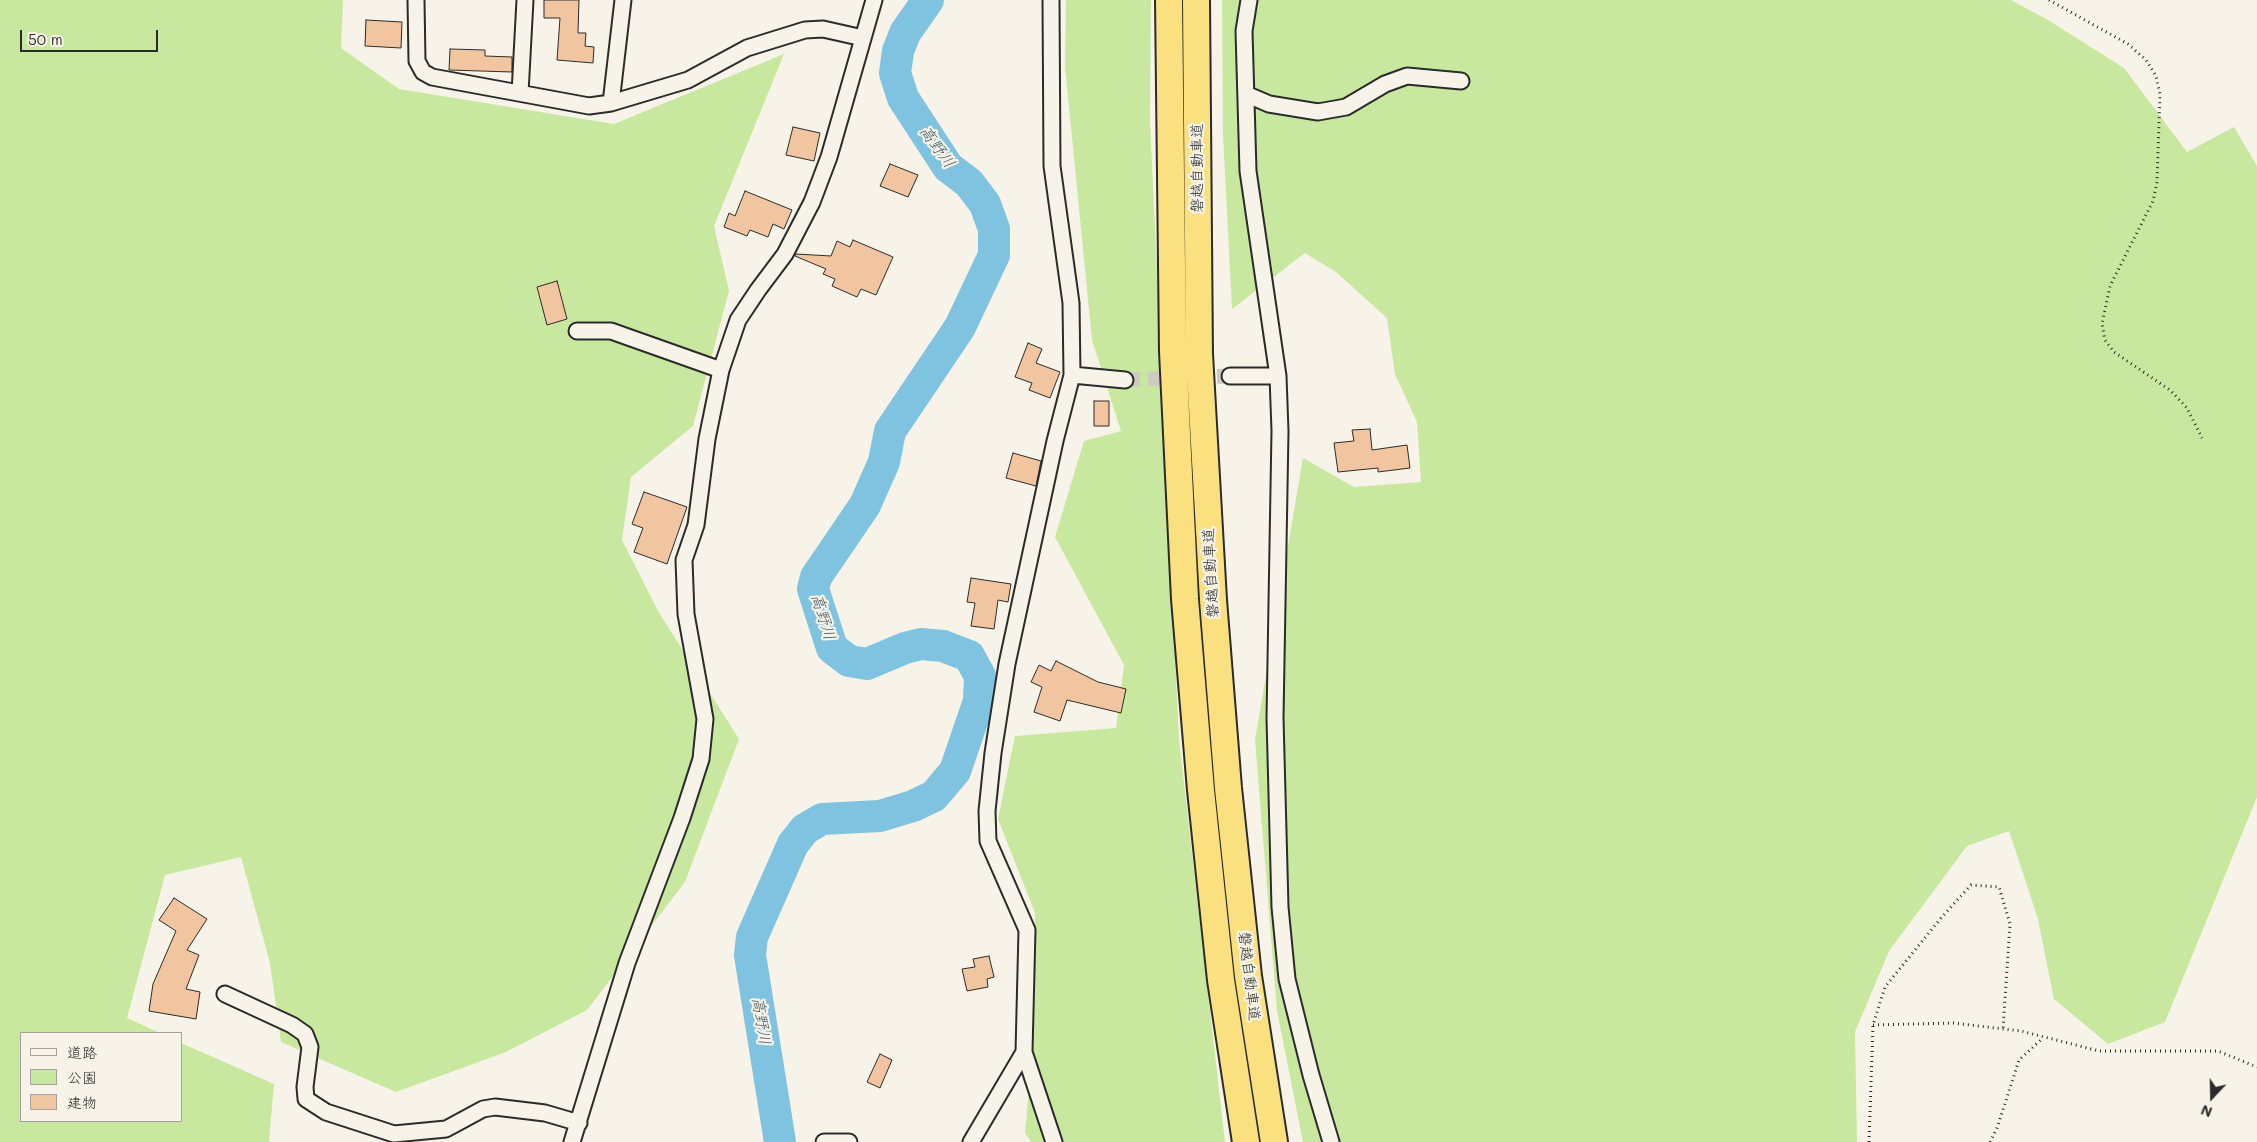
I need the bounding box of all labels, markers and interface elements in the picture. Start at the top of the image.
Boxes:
scale bar [22,20,160,52]
text: 50 m [28,29,63,49]
water label: 高野川 [915,122,959,172]
street label: 磐越自動車道 [1188,123,1206,213]
street label: 磐越自動車道 [1200,528,1222,618]
water label: 高野川 [807,591,839,643]
street label: 磐越自動車道 [1235,930,1263,1022]
water label: 高野川 [748,996,774,1046]
legend [20,1032,182,1122]
text: 道路 [67,1042,97,1062]
text: 公園 [67,1067,97,1087]
north arrow [2187,1072,2237,1122]
text: 建物 [67,1092,97,1112]
text: N [2198,1101,2215,1122]

